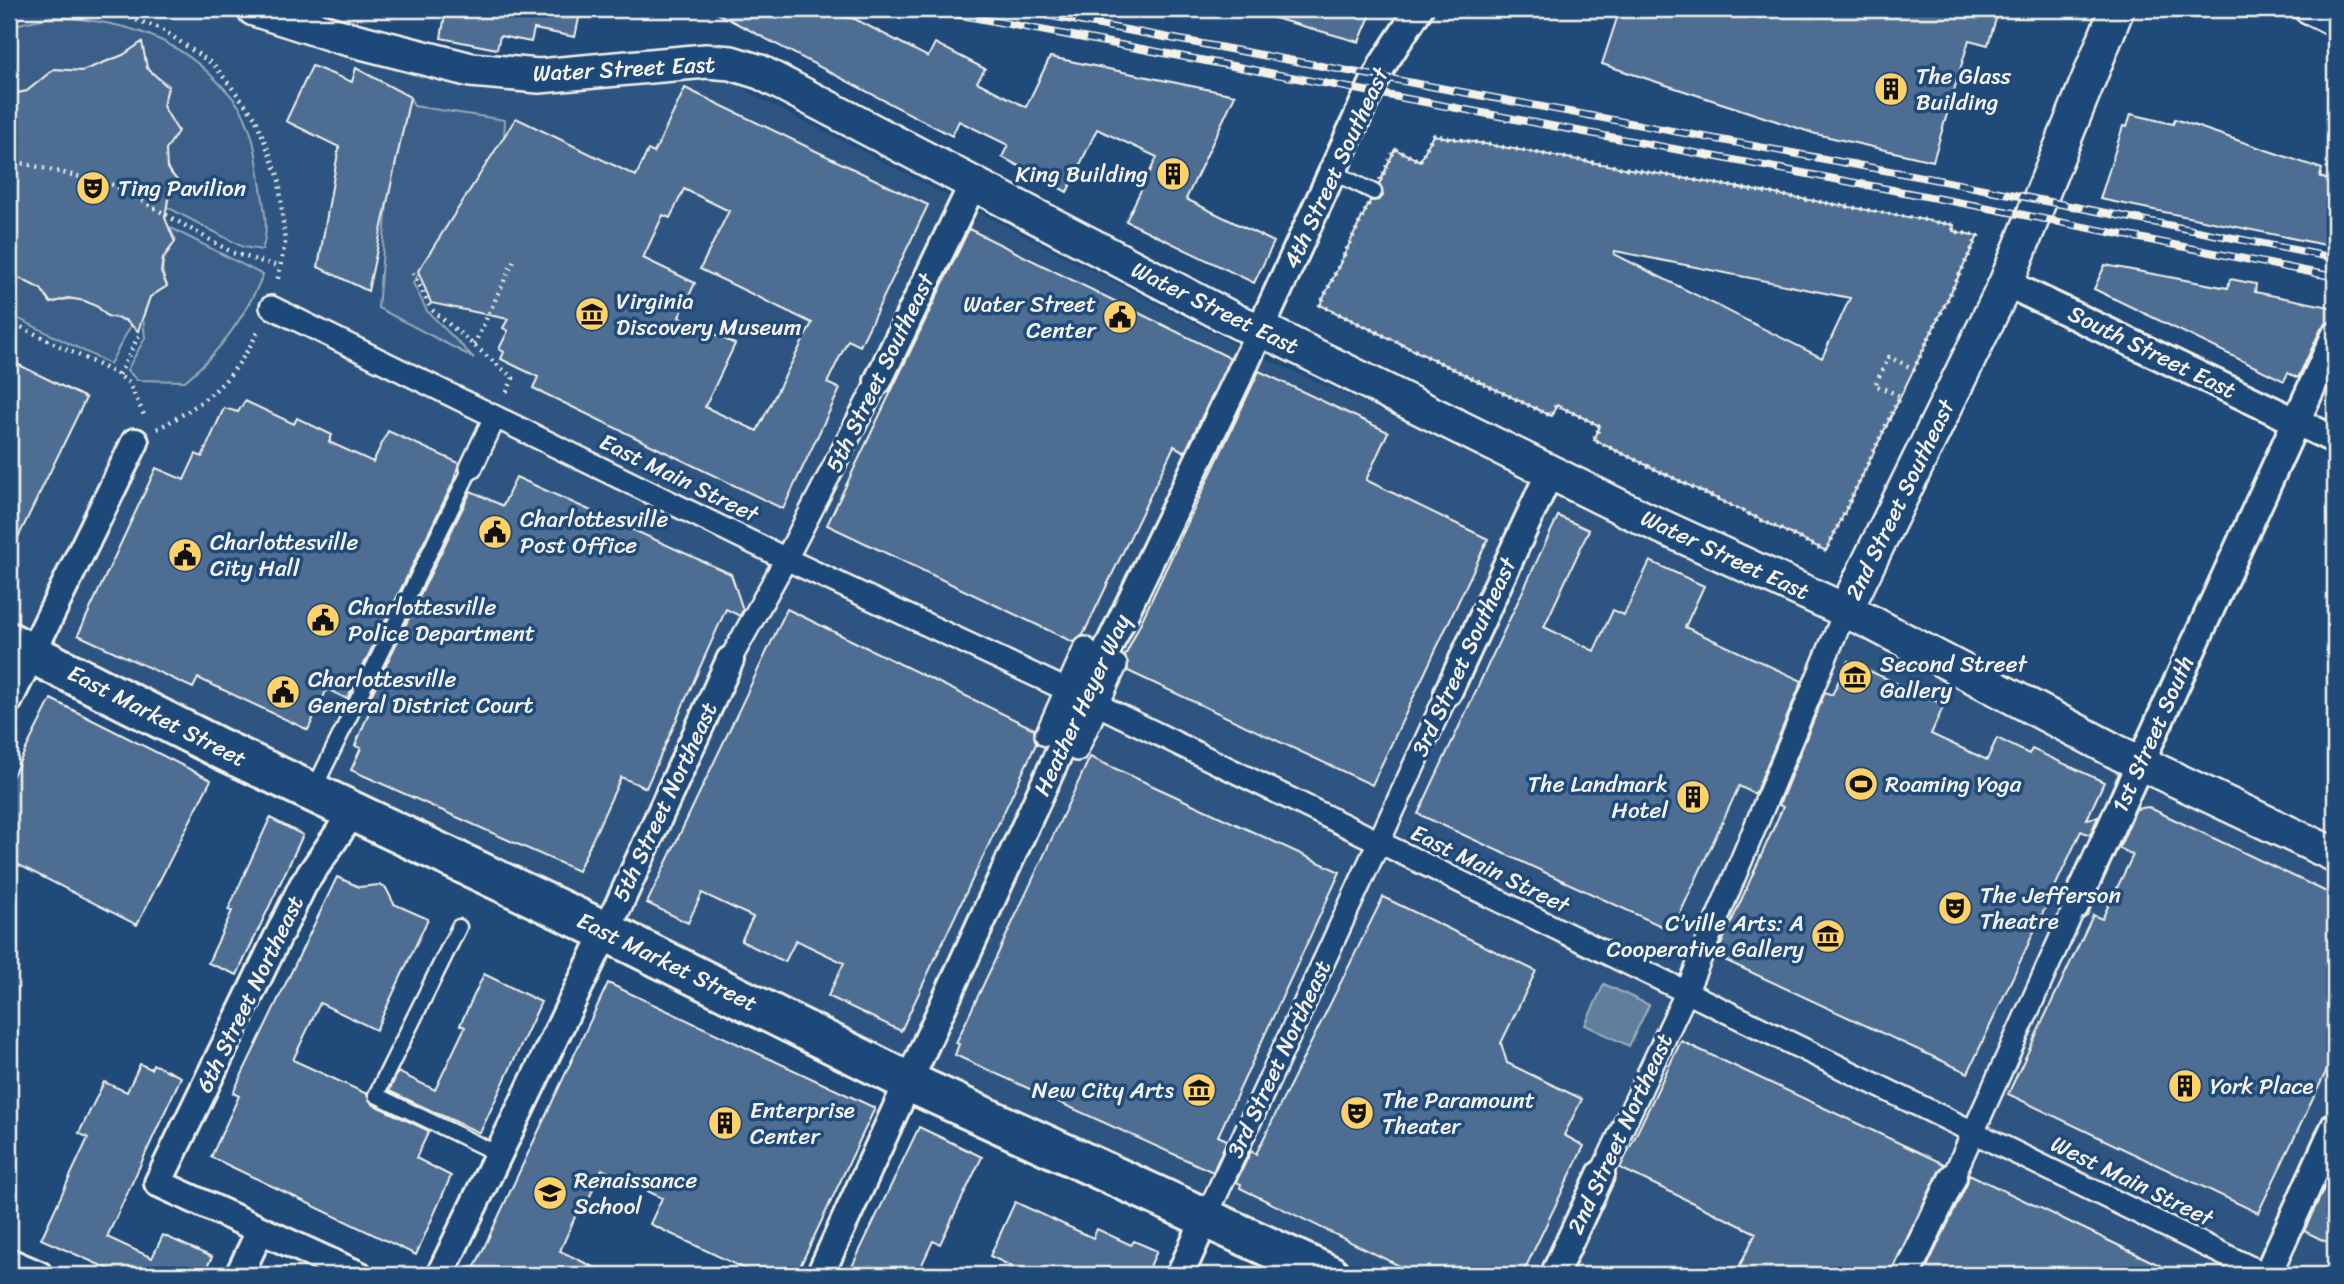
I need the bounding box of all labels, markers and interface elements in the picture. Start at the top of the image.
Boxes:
street label: Water Street East [532,44,716,94]
place label: The Glass Building [1916,56,2012,123]
street label: 4th Street Southeast [1271,59,1401,275]
building icon: The Glass Building [1872,70,1910,108]
place label: King Building [1015,154,1148,195]
building icon: King Building [1154,155,1192,193]
place label: Ting Pavilion [118,168,246,209]
theatre icon: Ting Pavilion [74,169,112,207]
street label: Water Street East [1124,250,1306,366]
street label: 5th Street Southeast [814,265,947,480]
place label: Virginia Discovery Museum [616,281,802,348]
place label: Water Street Center [963,284,1098,351]
street label: South Street East [2061,293,2243,411]
museum icon: Virginia Discovery Museum [573,295,611,333]
public building icon: Water Street Center [1101,298,1139,336]
street label: 2nd Street Southeast [1834,391,1967,608]
street label: East Main Street [592,422,767,535]
street label: Water Street East [1634,498,1816,612]
place label: Charlottesville Post Office [520,499,668,566]
public building icon: Charlottesville Post Office [476,513,514,551]
place label: Charlottesville City Hall [210,522,358,589]
public building icon: Charlottesville City Hall [166,536,204,574]
street label: 3rd Street Southeast [1400,549,1529,763]
place label: Charlottesville Police Department [348,587,535,654]
public building icon: Charlottesville Police Department [304,601,342,639]
street label: Heather Heyer Way [1022,607,1142,803]
place label: Second Street Gallery [1880,644,2028,711]
street label: 1st Street South [2100,649,2206,819]
street label: East Market Street [60,653,254,779]
museum icon: Second Street Gallery [1836,658,1874,696]
place label: Charlottesville General District Court [308,659,533,726]
public building icon: Charlottesville General District Court [264,673,302,711]
street label: 5th Street Northeast [601,695,729,909]
place label: The Landmark Hotel [1528,764,1668,831]
place label: Roaming Yoga [1885,764,2022,805]
sports icon: Roaming Yoga [1842,765,1880,803]
building icon: The Landmark Hotel [1674,778,1712,816]
street label: East Main Street [1403,813,1578,926]
place label: The Jefferson Theatre [1980,875,2121,942]
street label: 6th Street Northeast [184,888,316,1100]
theatre icon: The Jefferson Theatre [1936,889,1974,927]
street label: East Market Street [570,900,764,1024]
place label: C’ville Arts: A Cooperative Gallery [1607,903,1804,970]
museum icon: C’ville Arts: A Cooperative Gallery [1809,917,1847,955]
street label: 3rd Street Northeast [1215,953,1343,1165]
street label: 2nd Street Northeast [1555,1026,1685,1242]
place label: York Place [2210,1066,2314,1107]
building icon: York Place [2166,1067,2204,1105]
place label: New City Arts [1032,1070,1175,1111]
museum icon: New City Arts [1180,1071,1218,1109]
place label: The Paramount Theater [1382,1080,1535,1147]
place label: Enterprise Center [750,1090,855,1157]
theatre icon: The Paramount Theater [1338,1094,1376,1132]
building icon: Enterprise Center [706,1104,744,1142]
street label: West Main Street [2044,1124,2222,1239]
place label: Renaissance School [574,1160,698,1227]
school or university icon: Renaissance School [531,1174,569,1212]

